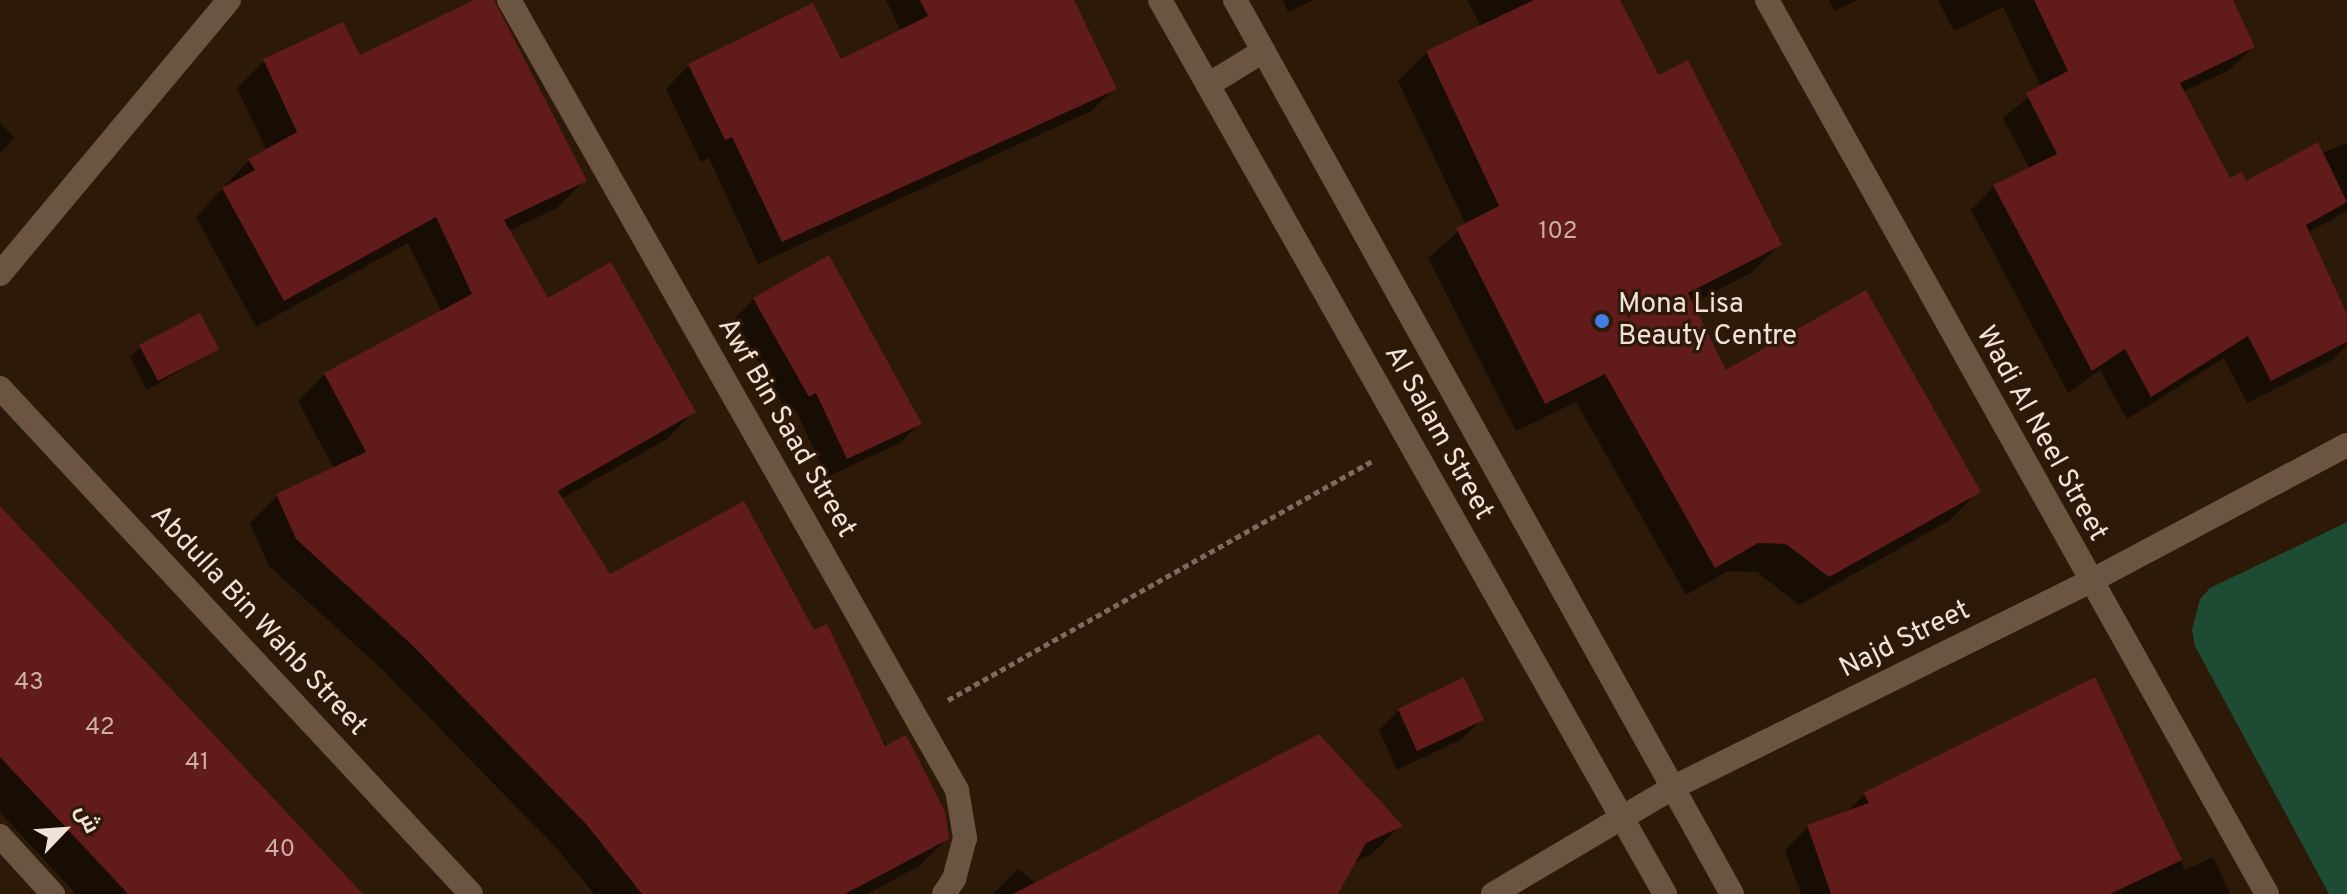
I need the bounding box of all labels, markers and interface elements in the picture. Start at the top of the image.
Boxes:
house number: 102 [1538,219,1578,247]
place label: Mona Lisa Beauty Centre [1618,288,1797,354]
street label: Awf Bin Saad Street [709,312,863,544]
marker: Mona Lisa Beauty Centre [1593,312,1611,330]
street label: Wadi Al Neel Street [1968,320,2114,548]
street label: Al Salam Street [1376,340,1500,526]
street label: Abdulla Bin Wahb Street [142,499,374,743]
street label: Najd Street [1834,594,1976,686]
house number: 43 [14,670,44,698]
house number: 42 [85,715,115,743]
house number: 41 [185,750,209,778]
north arrow [24,790,104,870]
text: ش [68,801,104,838]
house number: 40 [265,837,295,865]

